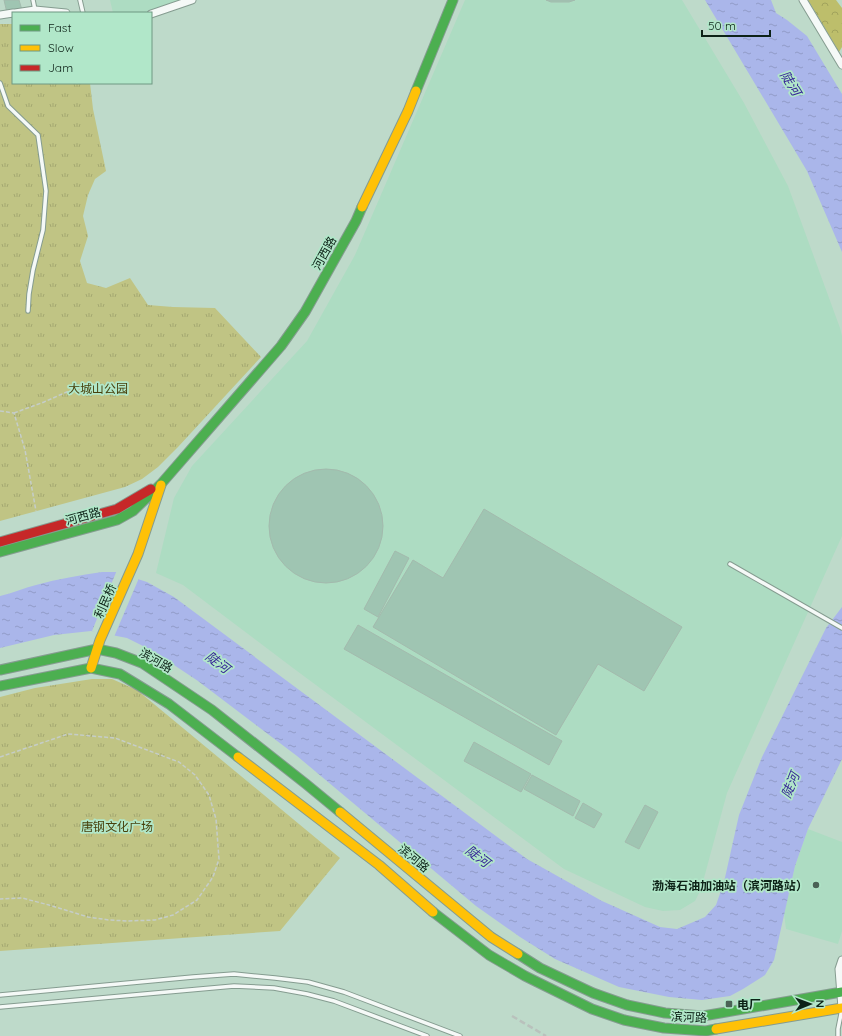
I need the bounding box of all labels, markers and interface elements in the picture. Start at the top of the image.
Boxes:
legend [12,12,152,84]
scale bar [702,12,770,38]
text: 50 m [708,18,736,33]
text: Fast [48,20,72,35]
text: Slow [48,40,74,55]
text: Jam [48,60,73,75]
water label: 陡河 [777,68,806,101]
street label: 河西路 [309,234,339,272]
park label: 大城山公园 [68,381,128,396]
street label: 河西路 [64,504,102,528]
street label: 利民桥 [91,581,119,621]
street label: 滨河路 [137,645,175,675]
water label: 陡河 [203,648,236,678]
water label: 陡河 [778,767,803,800]
park label: 唐钢文化广场 [81,819,153,834]
street label: 滨河路 [395,841,433,875]
water label: 陡河 [463,842,496,872]
place label: 渤海石油加油站（滨河路站） [652,878,808,893]
marker: 渤海石油加油站（滨河路站） [811,880,821,890]
north arrow [790,984,830,1024]
place label: 电厂 [737,997,761,1012]
marker: 电厂 [724,999,734,1009]
text: N [813,1000,827,1008]
street label: 滨河路 [671,1009,707,1025]

